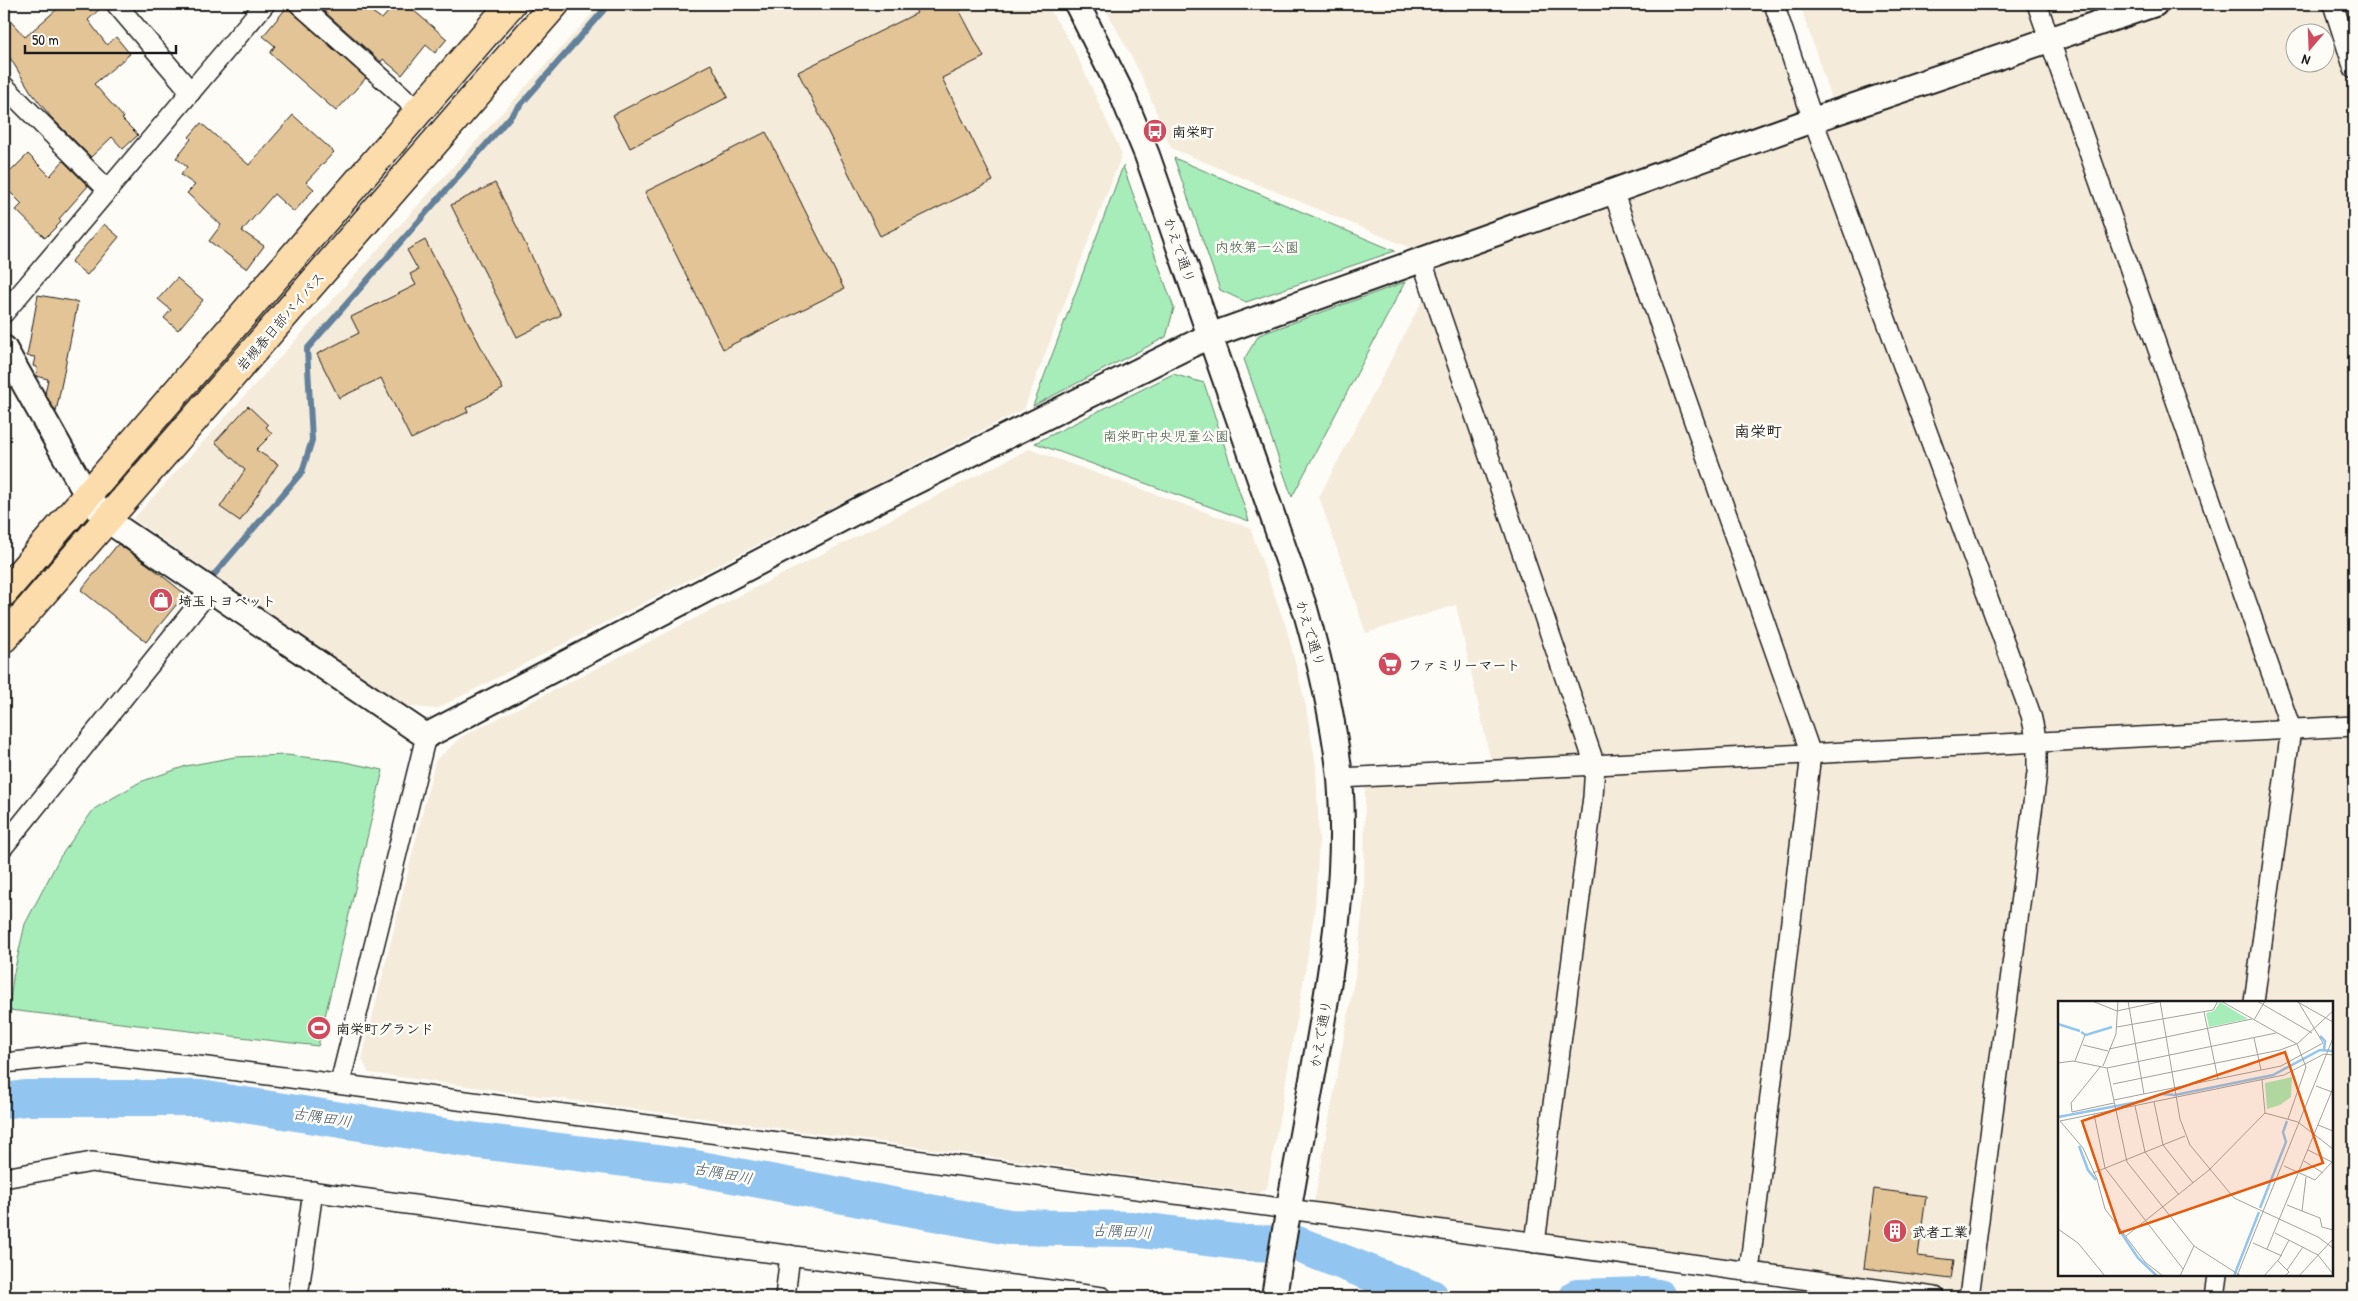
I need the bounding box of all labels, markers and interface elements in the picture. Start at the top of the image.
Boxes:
scale bar [25,22,176,54]
north arrow [2286,22,2336,72]
text: 50 m [32,29,59,50]
text: N [2298,50,2312,71]
bus stop icon: 南栄町 [1142,118,1168,144]
place label: 南栄町 [1172,122,1214,141]
street label: かえで通り [1160,214,1200,286]
park label: 内牧第一公園 [1215,237,1299,256]
street label: 岩槻春日部バイパス [232,267,328,375]
district label: 南栄町 [1734,420,1782,442]
park label: 南栄町中央児童公園 [1103,426,1229,445]
shop icon: 埼玉トヨペット [148,587,174,613]
place label: 埼玉トヨペット [178,591,276,610]
street label: かえで通り [1292,597,1330,669]
supermarket icon: ファミリーマート [1377,651,1403,677]
place label: ファミリーマート [1408,655,1521,674]
street label: かえで通り [1305,998,1335,1070]
inset map [2058,1001,2333,1276]
sports icon: 南栄町グランド [306,1015,332,1041]
place label: 南栄町グランド [336,1019,434,1038]
water label: 古隅田川 [291,1102,353,1132]
water label: 古隅田川 [692,1157,754,1189]
building icon: 武者工業 [1882,1218,1908,1244]
water label: 古隅田川 [1091,1219,1153,1243]
place label: 武者工業 [1912,1222,1968,1241]

